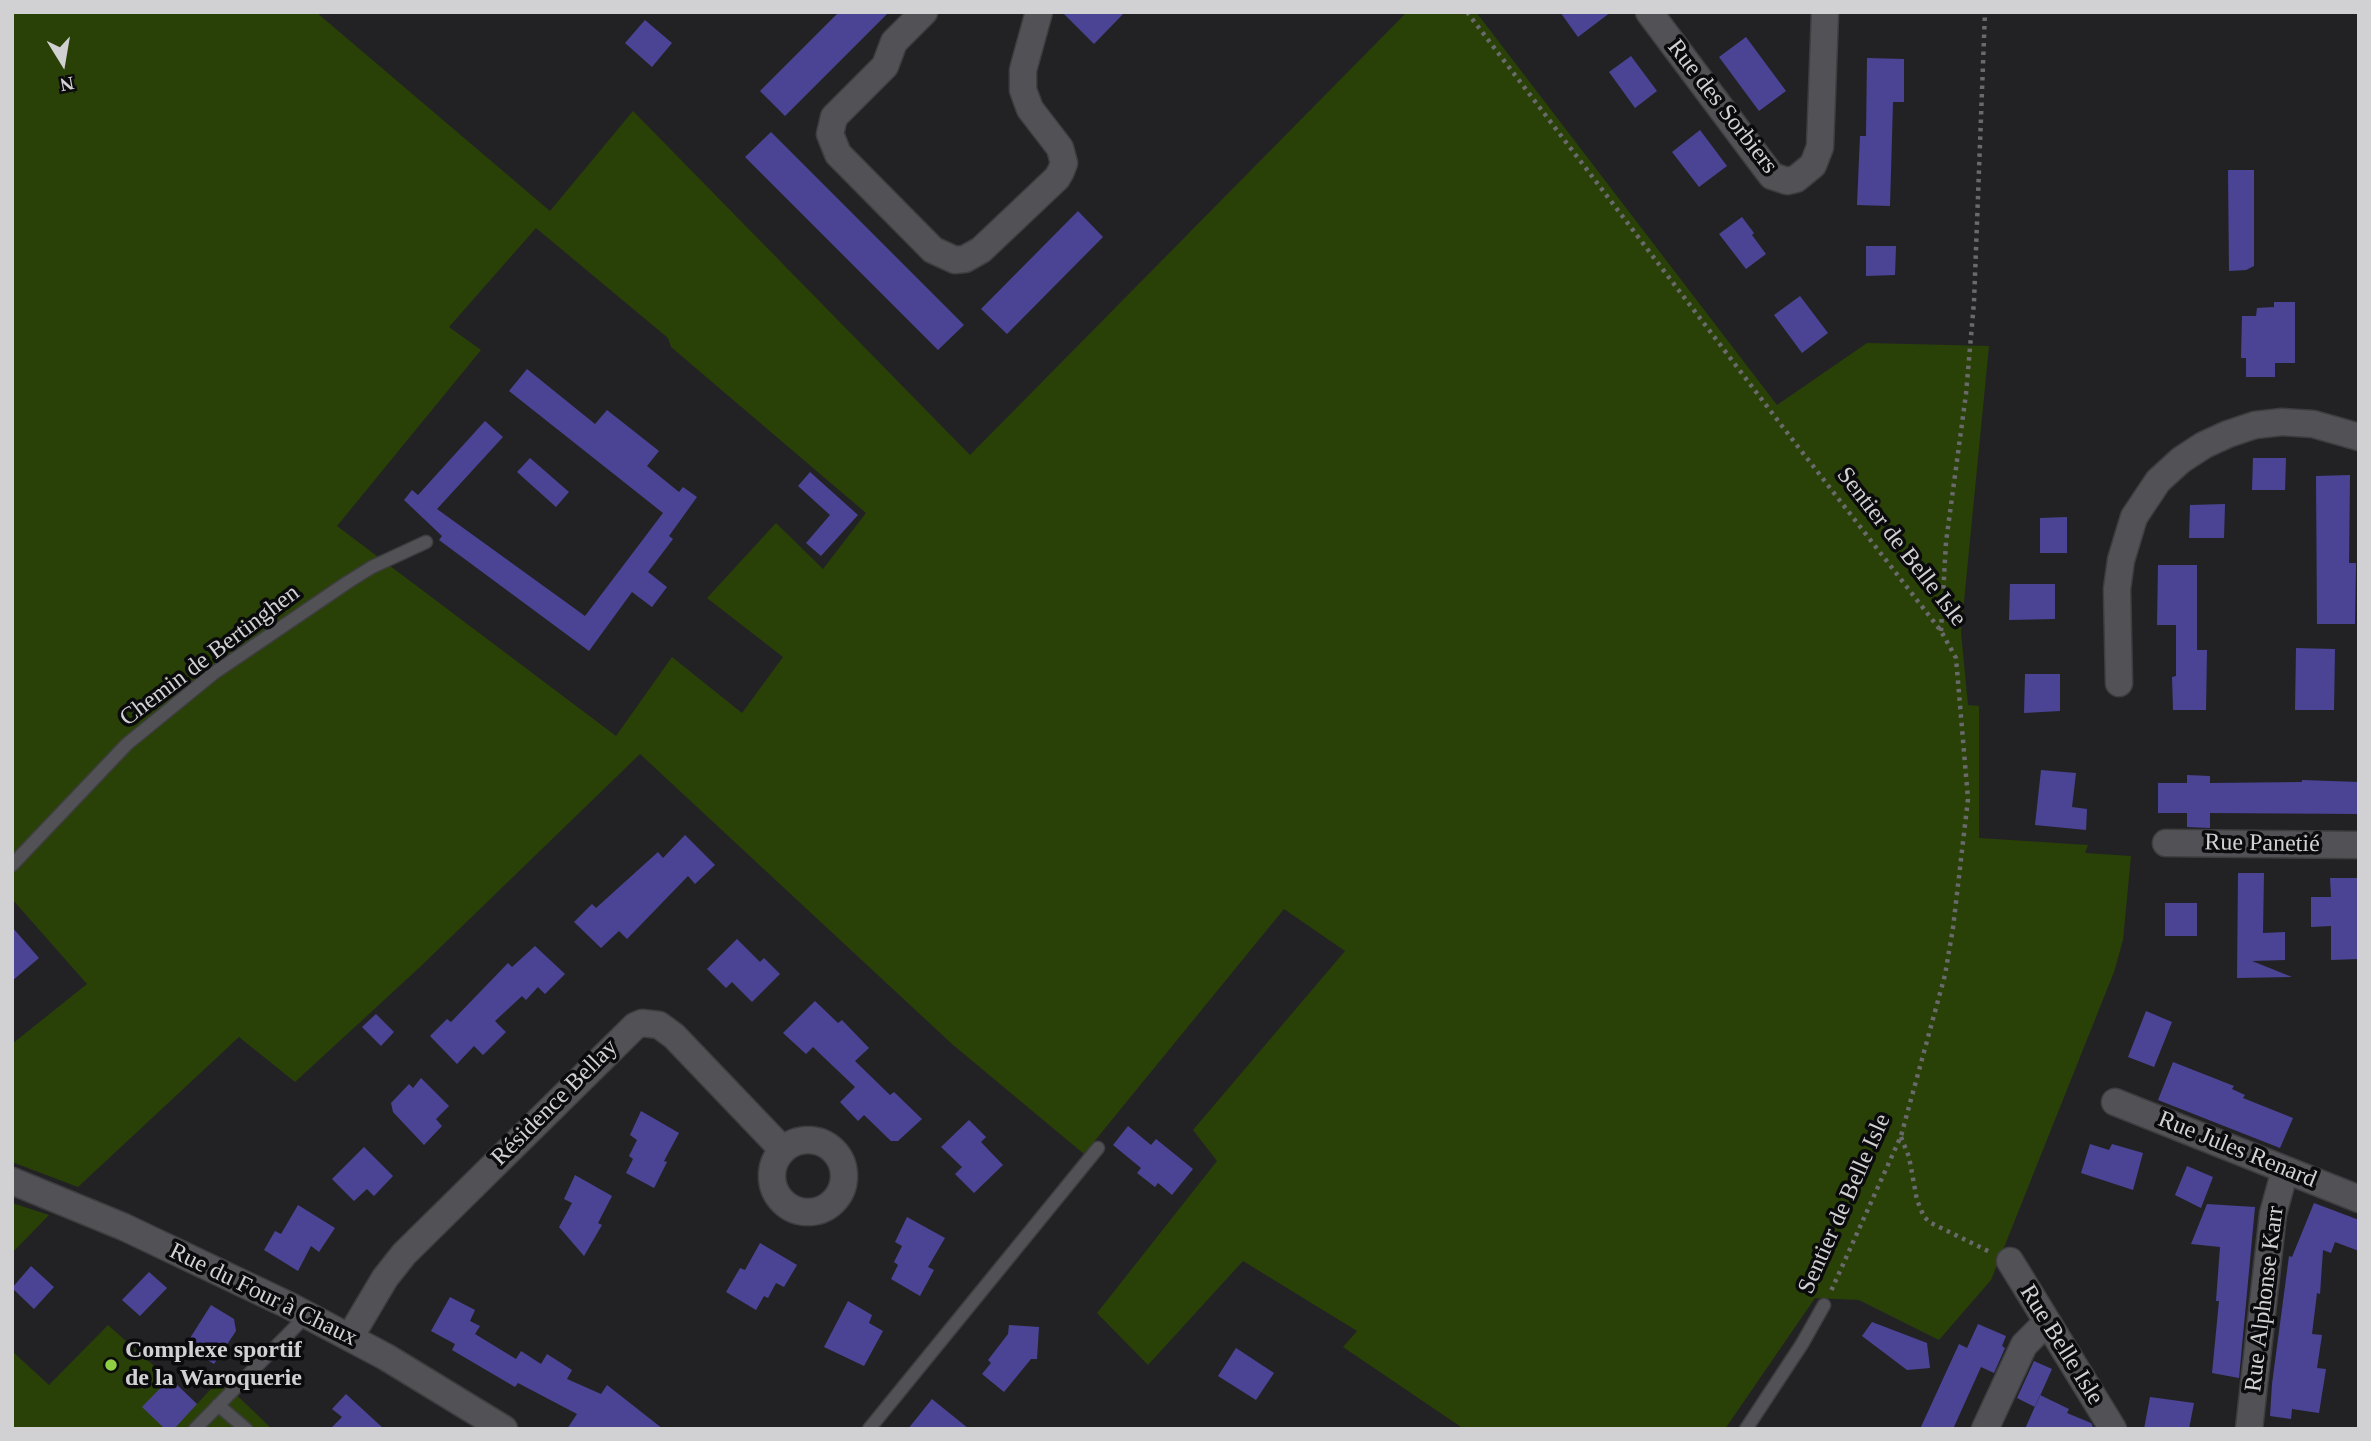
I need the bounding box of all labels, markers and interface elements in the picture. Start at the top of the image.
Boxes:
north arrow [28,28,98,98]
street label: Rue des Sorbiers [1661,34,1783,180]
text: N [58,72,76,96]
street label: Sentier de Belle Isle [1830,462,1972,632]
street label: Chemin de Bertinghen [115,579,305,733]
street label: Rue Panetié [2204,829,2320,859]
street label: Résidence Bellay [486,1034,624,1172]
street label: Rue Jules Renard [2154,1105,2320,1195]
street label: Sentier de Belle Isle [1792,1110,1898,1298]
street label: Rue Alphonse Karr [2239,1205,2291,1393]
street label: Rue du Four à Chaux [164,1237,362,1353]
street label: Rue Belle Isle [2013,1280,2109,1410]
place label: Complexe sportif de la Waroquerie [125,1337,302,1393]
marker: Complexe sportif de la Waroquerie [103,1357,119,1373]

